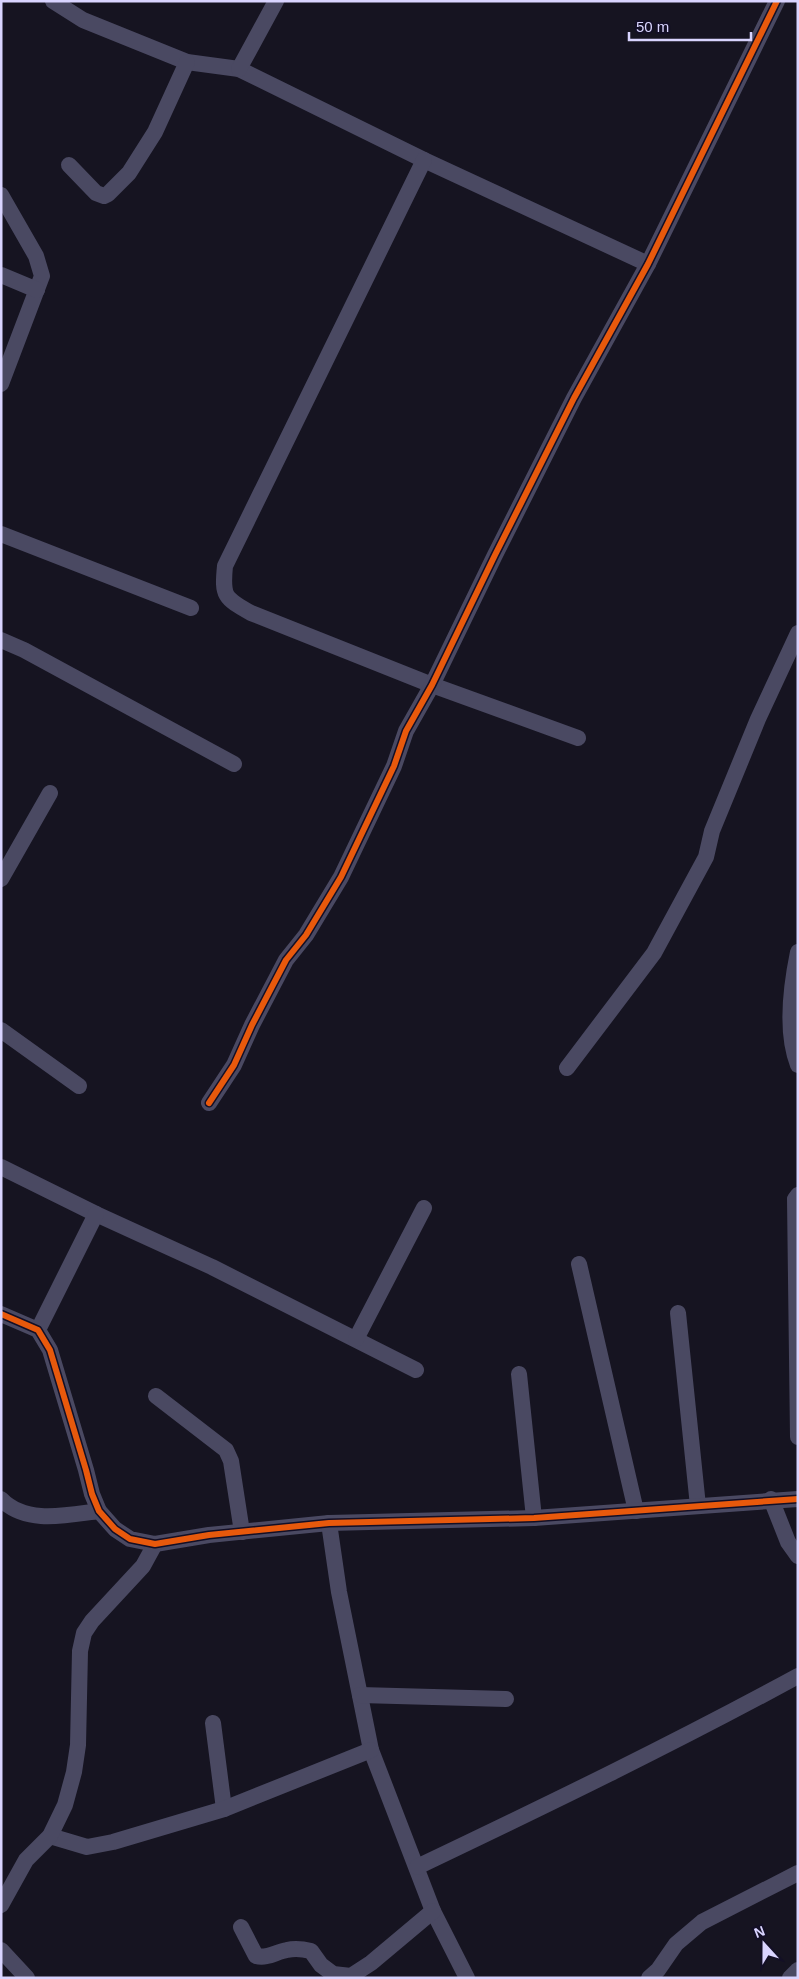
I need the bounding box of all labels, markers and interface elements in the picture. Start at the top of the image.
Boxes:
scale bar [629,10,752,42]
text: 50 m [636,18,669,35]
north arrow [739,1919,789,1969]
text: N [752,1923,767,1941]

